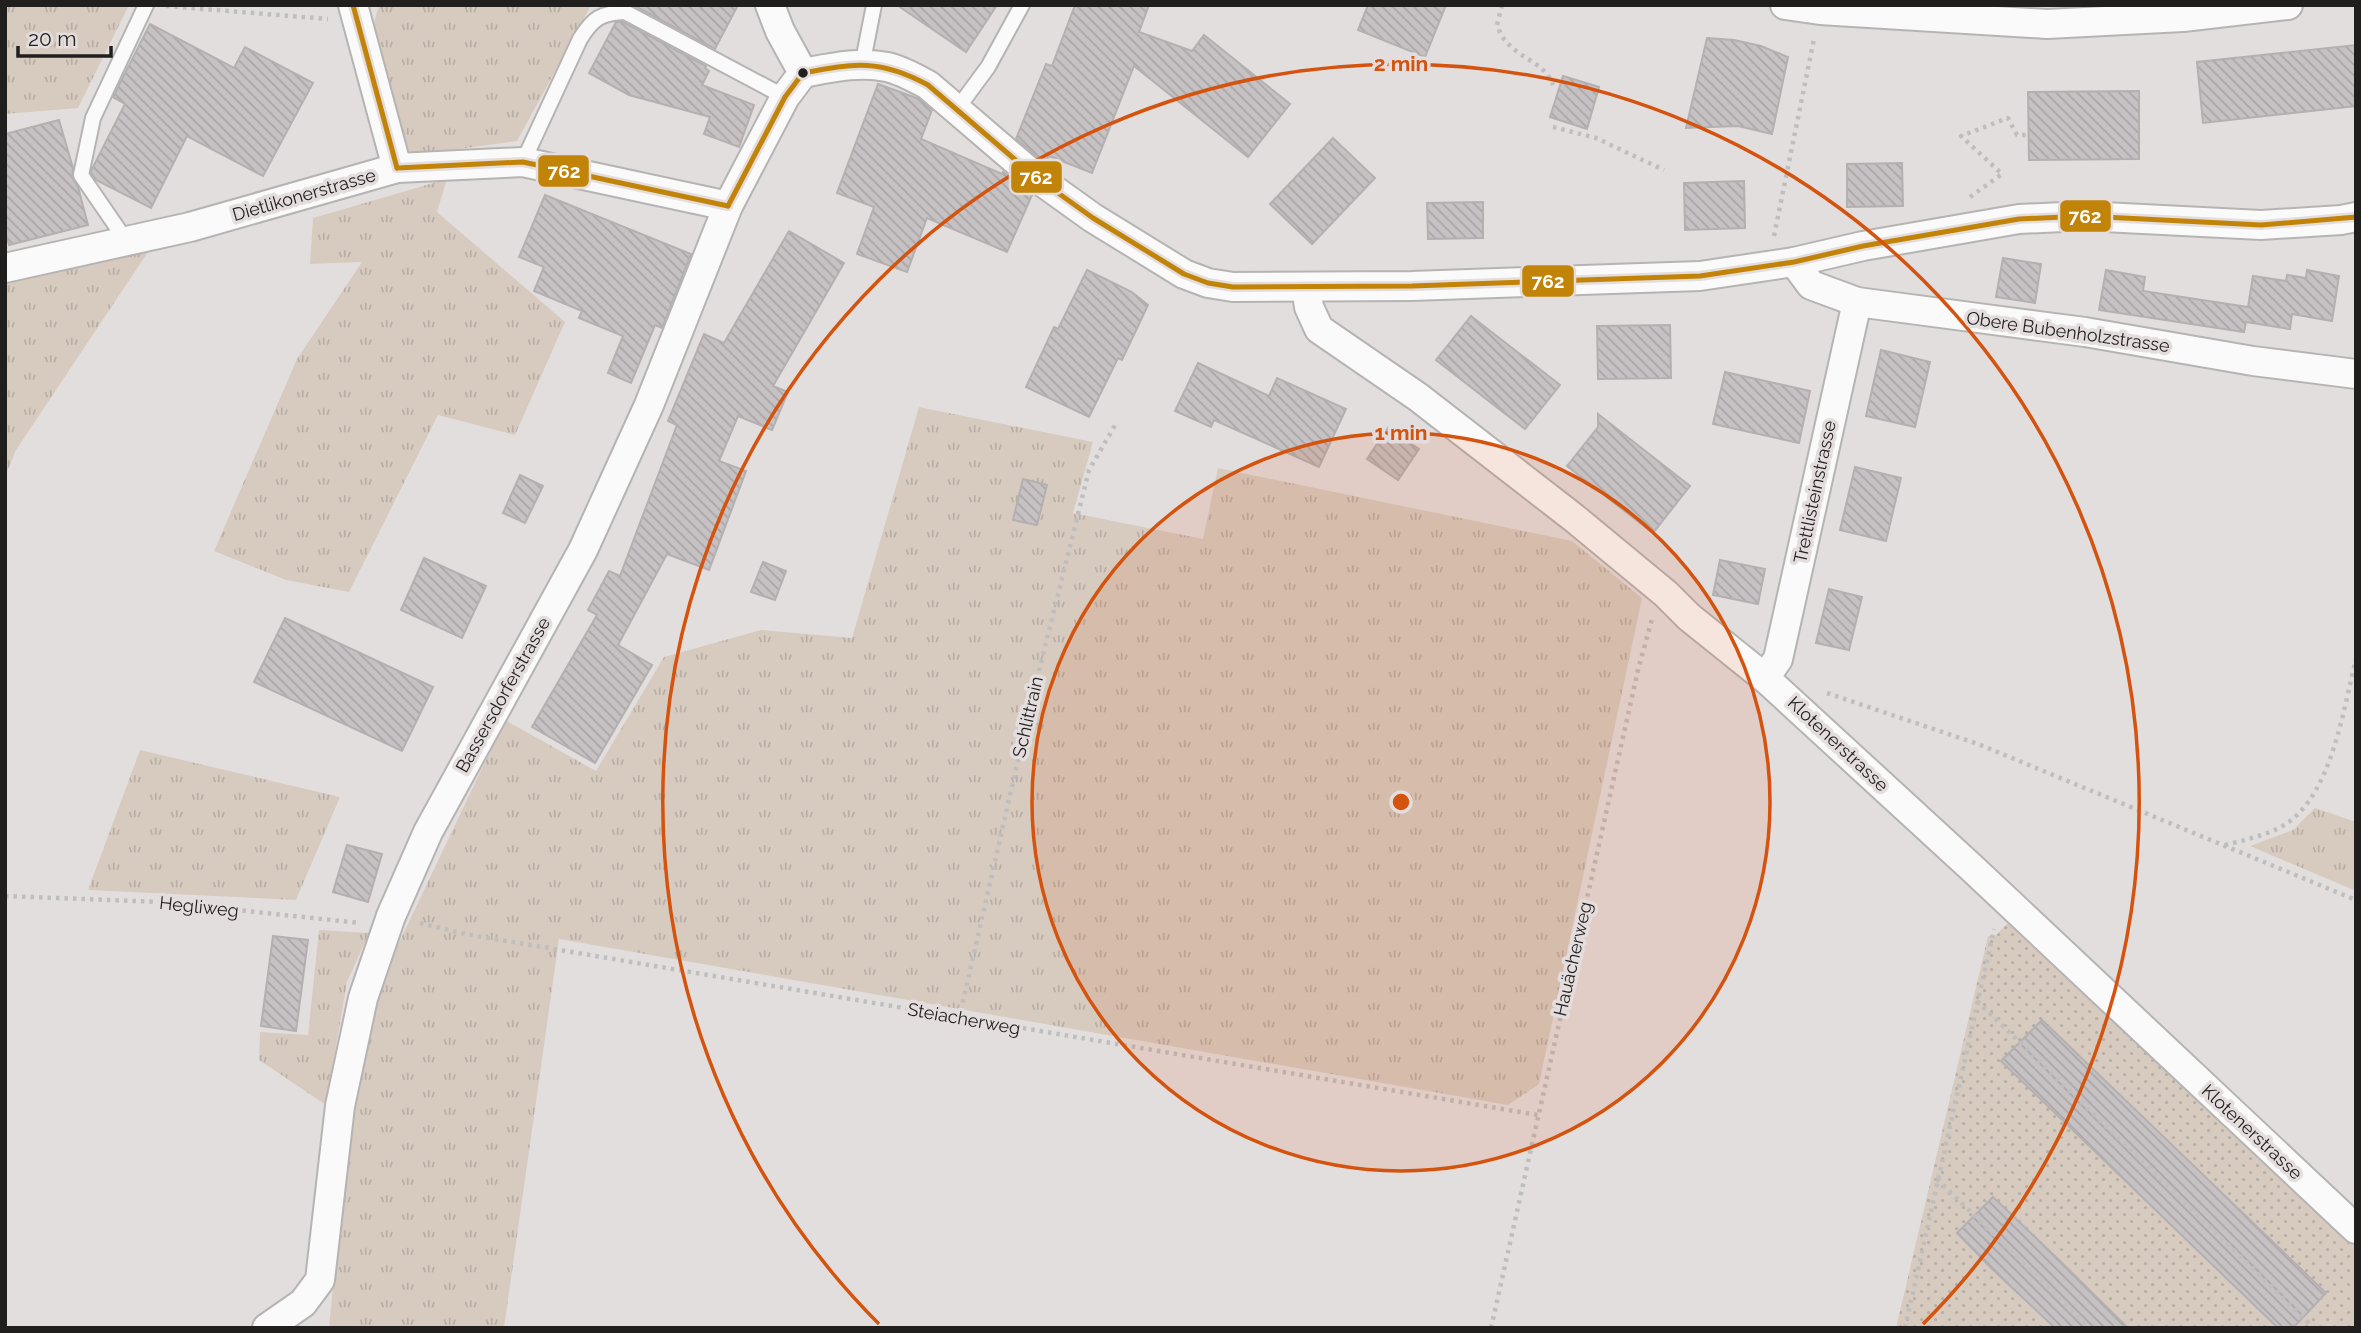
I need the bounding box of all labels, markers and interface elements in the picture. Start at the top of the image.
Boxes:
scale bar [18,14,110,58]
text: 20 m [28,26,76,51]
text: 2 min [1374,51,1428,76]
unlabelled marker [796,66,810,80]
line badge: 762 [537,154,590,188]
text: 762 [548,160,580,182]
line badge: 762 [1010,160,1063,194]
street label: Dietlikonerstrasse [230,164,378,225]
text: 762 [1020,166,1052,188]
line badge: 762 [2059,199,2112,233]
text: 762 [2069,205,2101,227]
line badge: 762 [1521,264,1575,298]
text: 762 [1532,270,1564,292]
street label: Obere Bubenholzstrasse [1965,307,2171,356]
street label: Trettlisteinstrasse [1789,418,1840,565]
text: 1 min [1374,420,1428,445]
street label: Bassersdorferstrasse [451,613,554,776]
street label: Schlittrain [1008,674,1047,760]
street label: Klotenerstrasse [1784,692,1893,796]
centre of rings [1389,790,1413,814]
street label: Hegliweg [158,892,240,921]
street label: Hauächerweg [1549,900,1596,1018]
street label: Steiacherweg [906,998,1022,1039]
street label: Klotenerstrasse [2198,1080,2307,1184]

